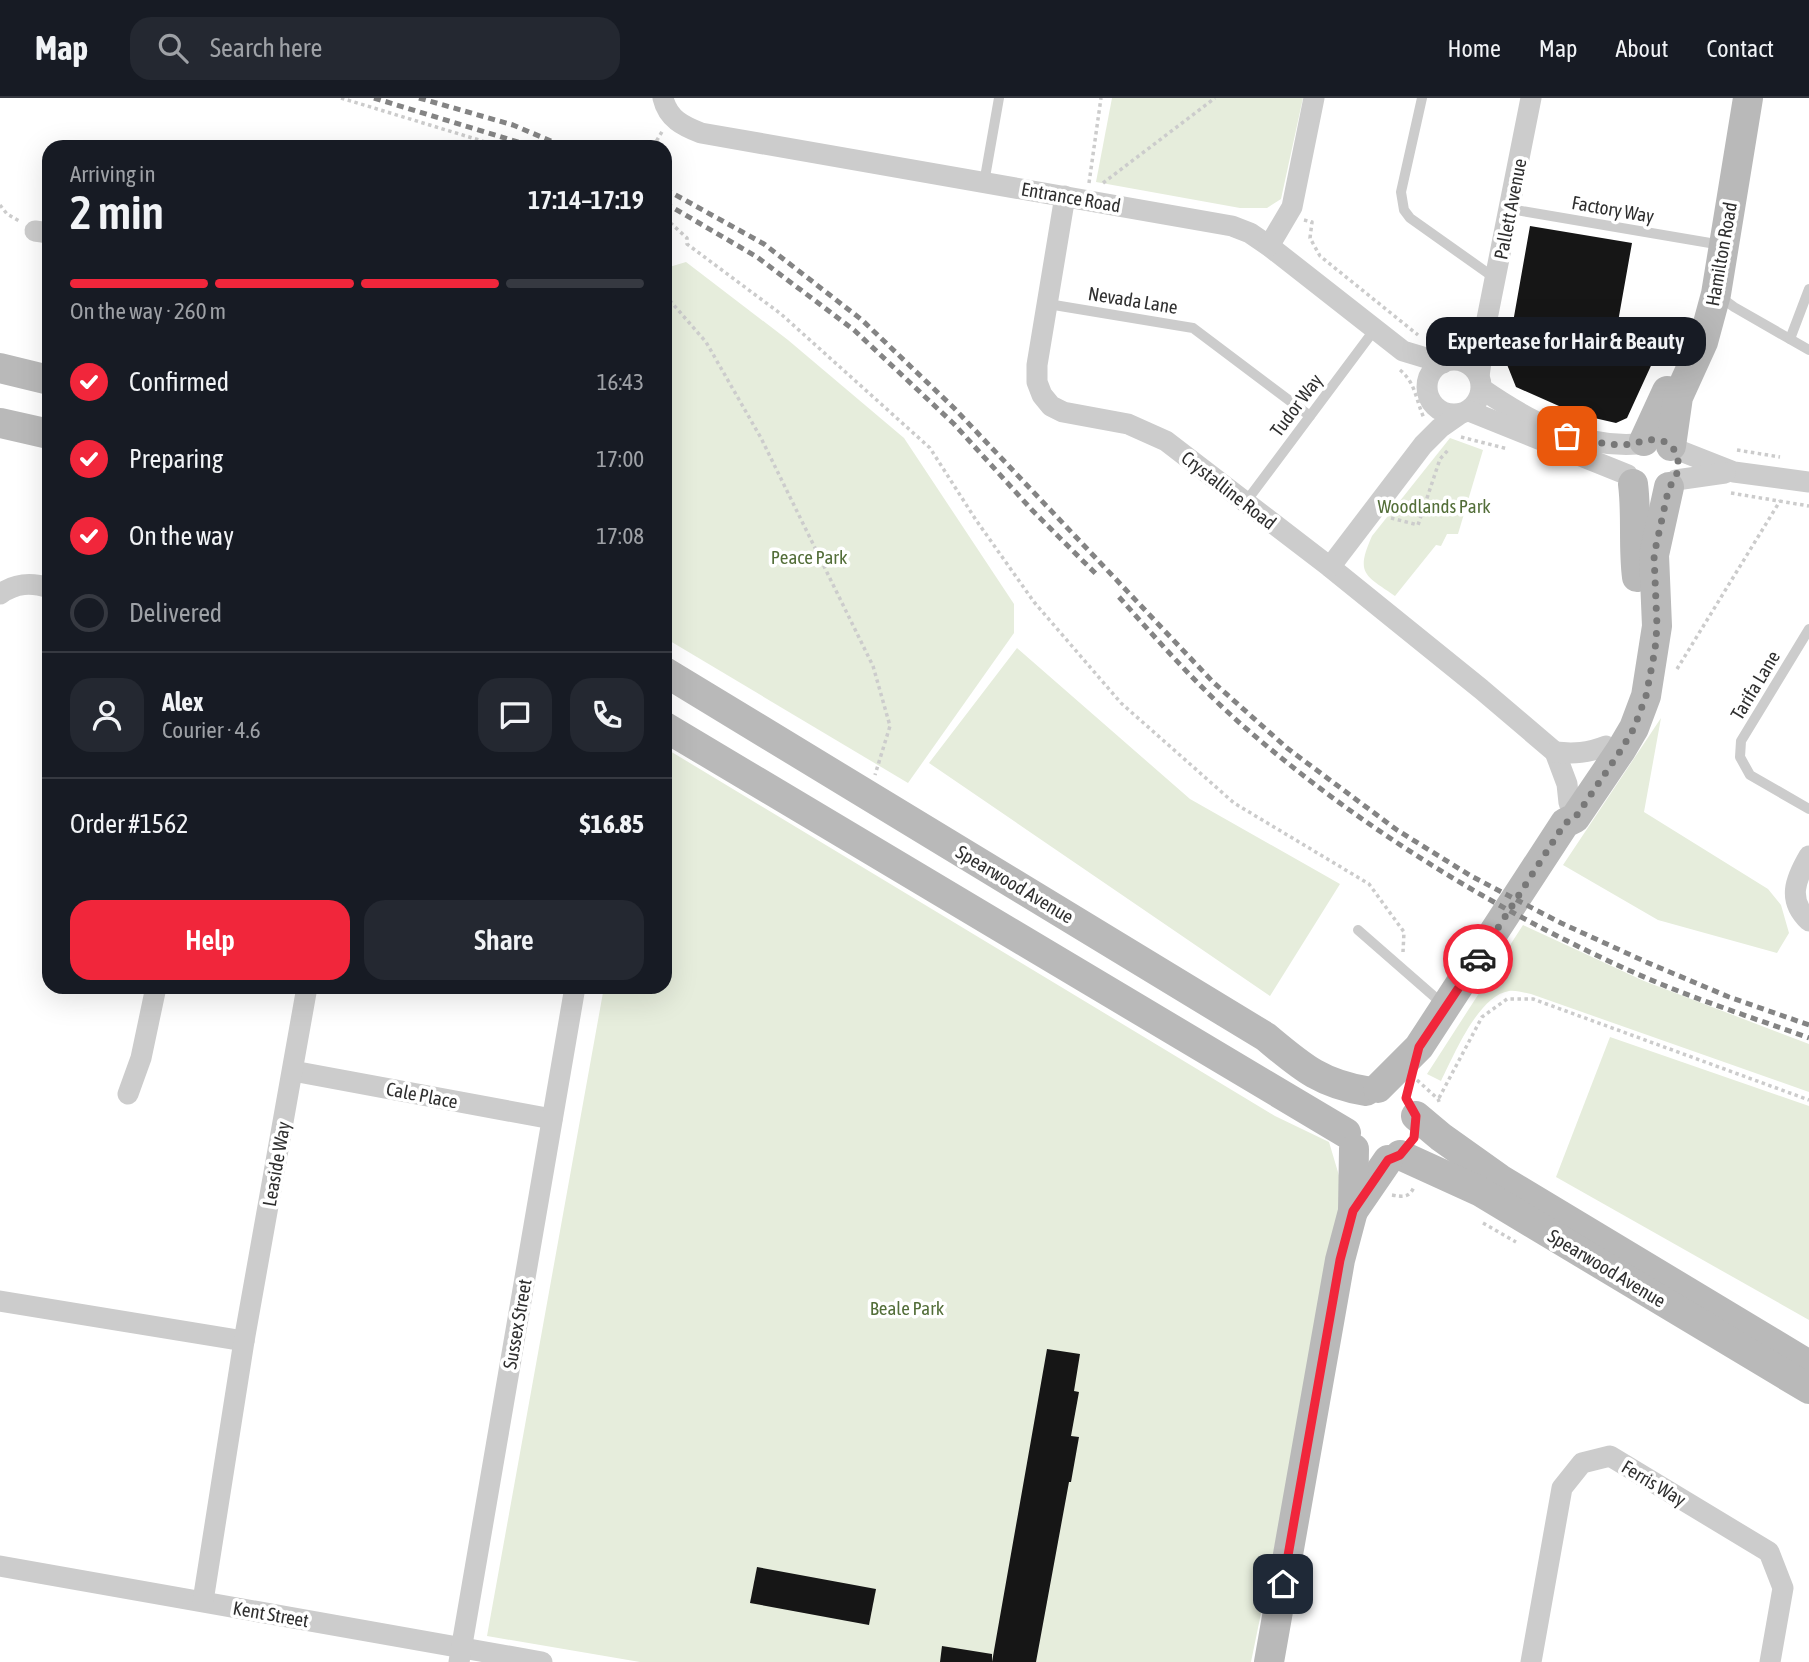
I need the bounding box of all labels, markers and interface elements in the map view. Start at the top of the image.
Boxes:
search box [130,17,620,80]
text: Map [35,29,88,67]
icon: search [154,29,192,67]
text: Search here [210,33,322,63]
text: Home [1447,35,1501,62]
text: Map [1539,35,1577,62]
text: About [1615,35,1668,62]
text: Contact [1706,35,1774,62]
street label: Pallett Avenue [1489,157,1531,261]
text: Arriving in [70,161,156,187]
street label: Entrance Road [1020,177,1122,217]
text: 17:14–17:19 [528,185,644,215]
text: 2 min [70,186,164,239]
street label: Factory Way [1570,191,1656,227]
street label: Hamilton Road [1701,200,1741,308]
street label: Nevada Lane [1087,282,1179,318]
text: On the way · 260 m [70,298,226,324]
callout: Expertease for Hair & Beauty [1427,317,1707,366]
text: Expertease for Hair & Beauty [1448,328,1684,354]
icon: check [70,363,108,401]
text: Confirmed [129,367,229,397]
text: 16:43 [597,369,644,395]
street label: Tudor Way [1265,369,1327,441]
pin [1537,406,1597,466]
icon: bag [1548,417,1586,455]
icon: check [70,440,108,478]
text: Preparing [129,444,223,474]
text: 17:00 [596,446,644,472]
street label: Crystalline Road [1177,446,1281,534]
park label: Woodlands Park [1377,495,1491,517]
icon: check [70,517,108,555]
text: On the way [129,521,234,551]
text: 17:08 [596,523,644,549]
park label: Peace Park [771,546,848,568]
text: Delivered [129,598,222,628]
street label: Tarifa Lane [1726,647,1784,723]
button: person [70,678,144,752]
button: chat [478,678,552,752]
button: phone [570,678,644,752]
text: Alex [162,687,203,717]
text: Courier · 4.6 [162,717,261,743]
text: Order #1562 [70,809,189,839]
text: $16.85 [580,809,644,839]
street label: Spearwood Avenue [952,840,1078,928]
button: Help [70,900,350,980]
button: Share [364,900,644,980]
courier [1443,924,1513,994]
icon: car [1459,940,1497,978]
street label: Cale Place [384,1077,460,1113]
street label: Leaside Way [258,1120,294,1208]
street label: Spearwood Avenue [1544,1224,1670,1312]
street label: Sussex Street [498,1277,536,1371]
park label: Beale Park [870,1297,945,1319]
street label: Ferris Way [1618,1455,1690,1511]
pin [1253,1554,1313,1614]
icon: home [1264,1565,1302,1603]
street label: Kent Street [231,1597,311,1631]

